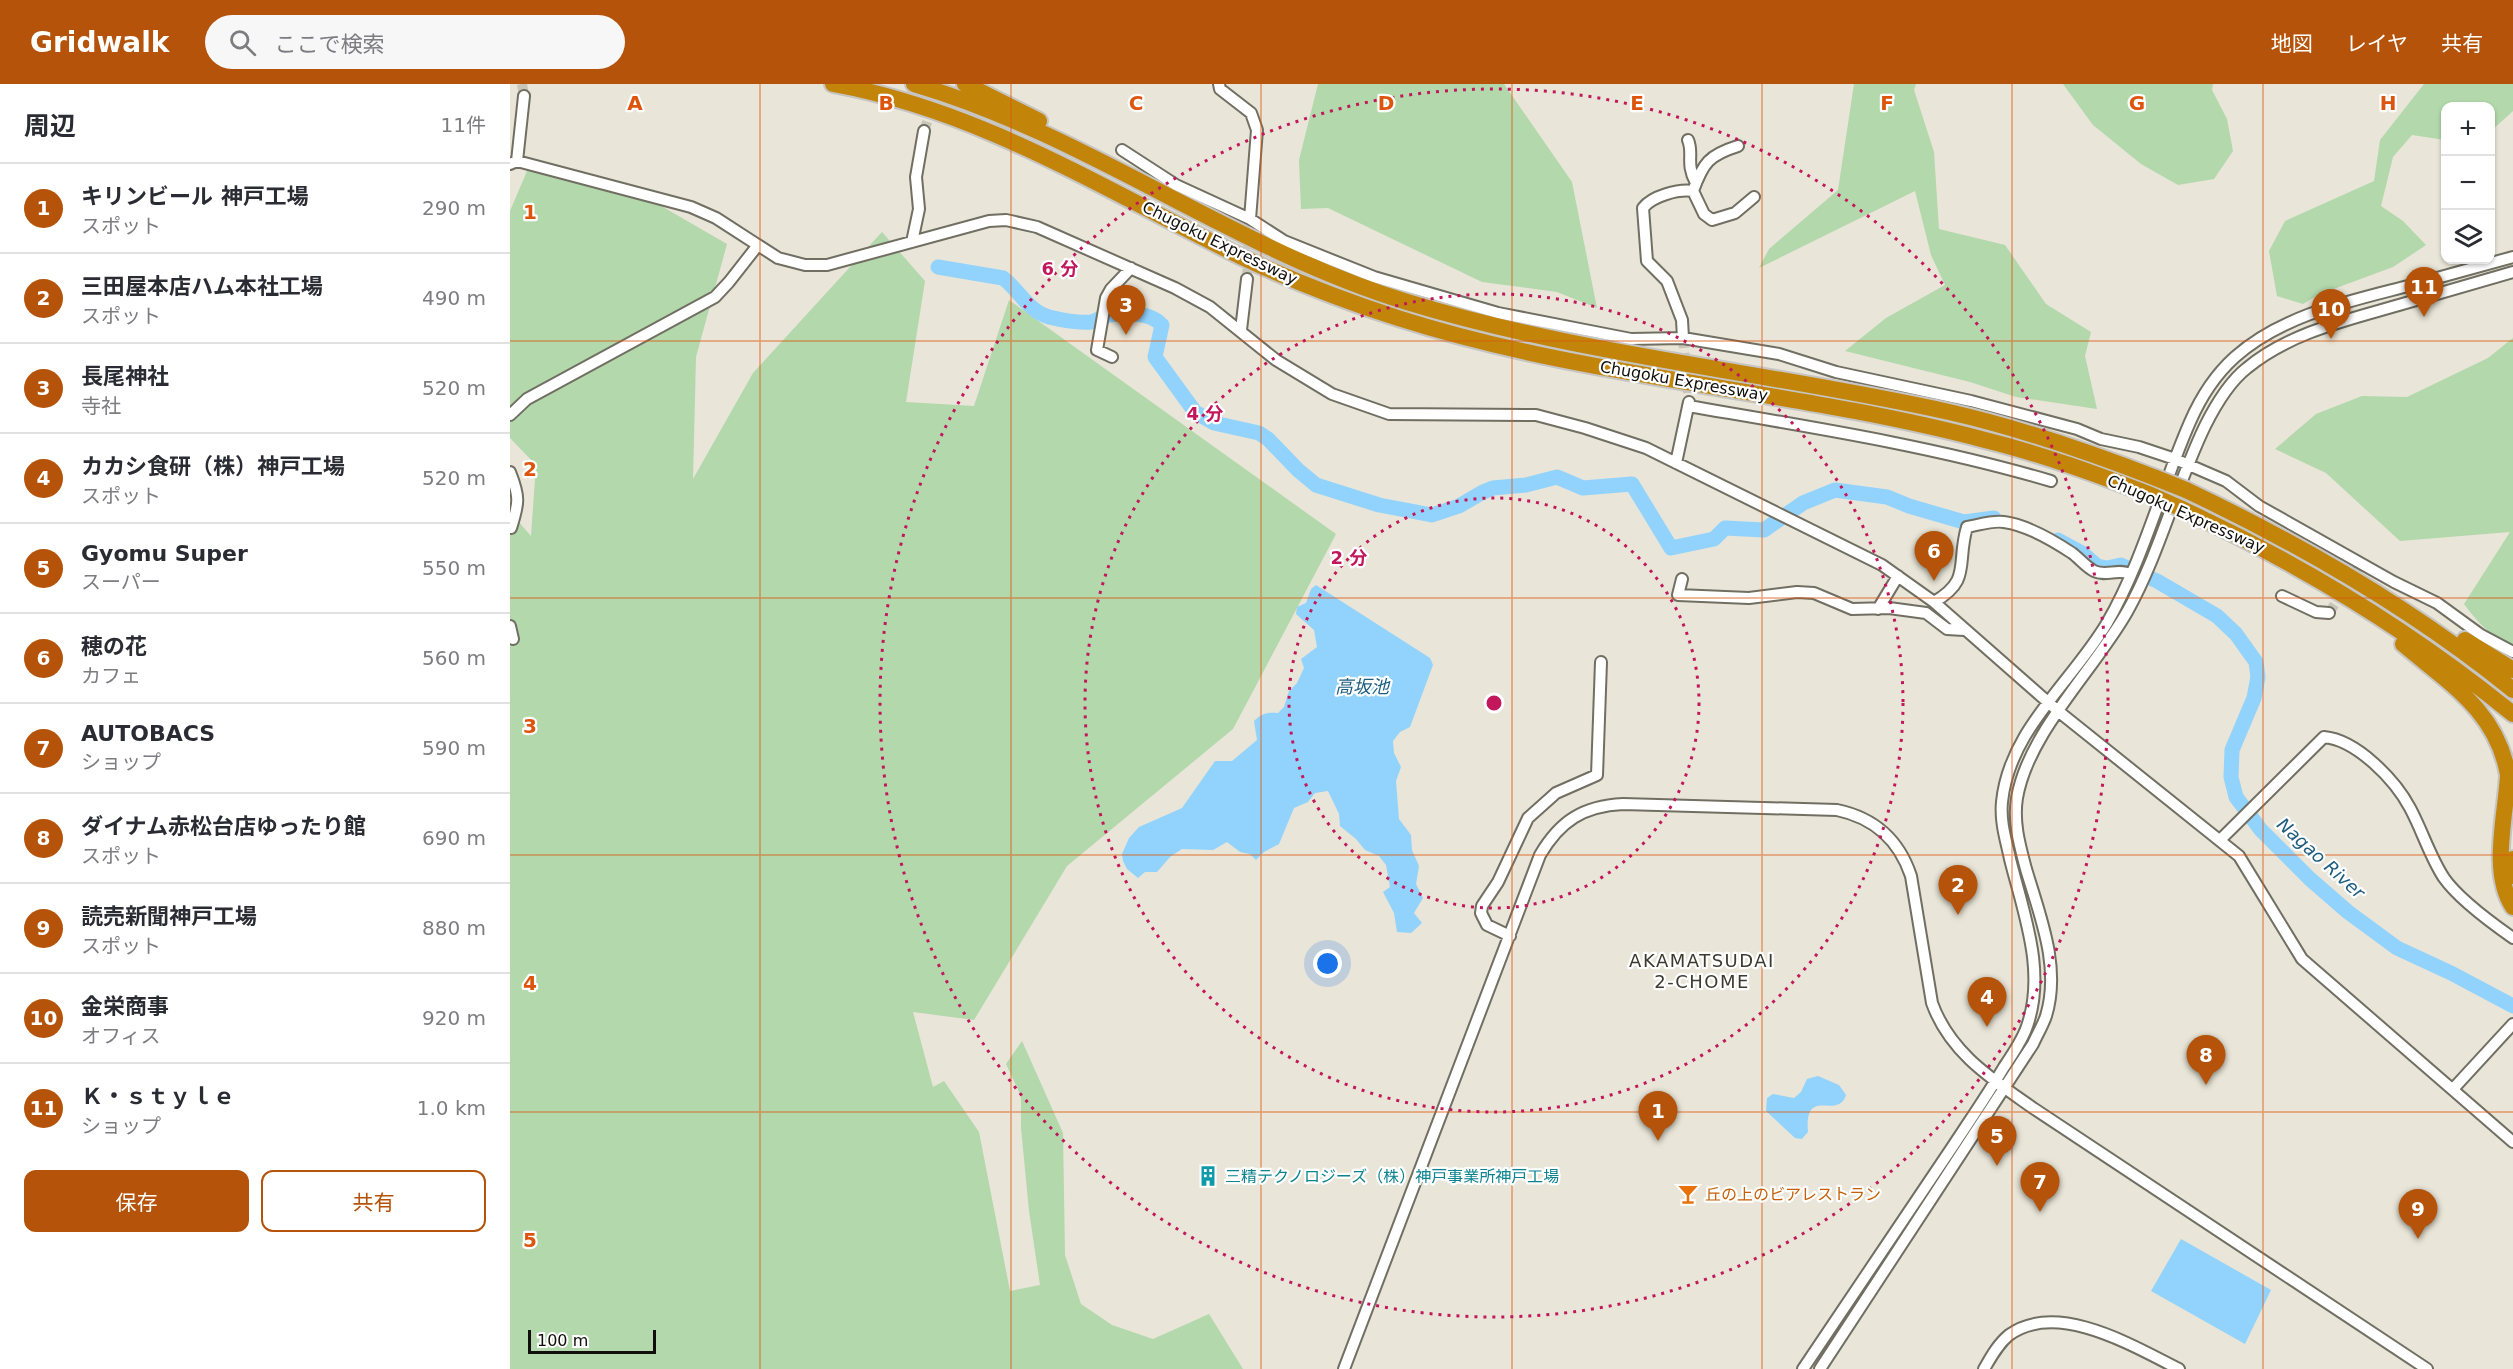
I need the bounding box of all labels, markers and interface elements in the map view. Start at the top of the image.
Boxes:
search box [205,15,625,69]
text: Gridwalk [30,26,169,59]
icon: search [226,26,259,59]
text: ここで検索 [274,32,384,57]
text: 地図 [2271,32,2313,56]
text: レイヤ [2346,32,2408,56]
text: 共有 [2441,32,2483,56]
text: A [627,91,643,115]
text: B [878,91,894,115]
text: C [1129,91,1143,115]
text: D [1378,91,1394,115]
text: E [1630,91,1644,115]
text: F [1880,91,1894,115]
text: G [2129,91,2145,115]
text: H [2380,91,2396,115]
map controls [2441,102,2495,264]
button: + [2441,102,2495,156]
text: 周辺 [24,111,76,141]
text: 11件 [441,113,486,137]
button: − [2441,156,2495,210]
text: キリンビール 神戸工場 [81,184,309,209]
text: 1 [37,196,50,220]
text: 290 m [422,196,486,220]
street label: Chugoku Expressway [1139,197,1301,289]
text: 1 [523,200,537,224]
button: layers [2441,210,2495,264]
text: スポット [81,214,161,238]
text: 6 分 [1042,258,1078,279]
pin: 11 [2404,268,2444,317]
text: 三田屋本店ハム本社工場 [81,274,323,299]
text: 2 [37,286,50,310]
text: 490 m [422,286,486,310]
pin: 3 [1106,286,1146,335]
pin: 10 [2312,290,2350,339]
text: スポット [81,304,161,328]
street label: Chugoku Expressway [1599,357,1769,405]
text: 長尾神社 [81,364,169,389]
text: 3 [37,376,50,400]
text: 520 m [422,376,486,400]
text: 寺社 [81,394,121,418]
text: 4 分 [1187,403,1223,424]
text: カカシ食研（株）神戸工場 [81,454,345,479]
text: 2 [523,457,537,481]
text: 4 [37,466,50,490]
text: 520 m [422,466,486,490]
street label: Chugoku Expressway [2104,471,2268,557]
text: スポット [81,484,161,508]
pin: 6 [1914,532,1954,581]
text: Gyomu Super [81,541,248,566]
text: 2 分 [1331,547,1367,568]
text: 5 [37,556,50,580]
text: 550 m [422,556,486,580]
text: スーパー [81,570,161,594]
text: 穂の花 [81,634,147,659]
text: 6 [37,646,50,670]
text: 560 m [422,646,486,670]
text: カフェ [81,664,141,688]
water label: 高坂池 [1335,676,1391,697]
centre of rings [1484,693,1504,713]
text: 3 [523,714,537,738]
text: AUTOBACS [81,721,215,746]
text: 7 [37,736,50,760]
text: 590 m [422,736,486,760]
text: ショップ [81,750,161,774]
water label: Nagao River [2273,813,2370,904]
text: ダイナム赤松台店ゆったり館 [81,814,366,839]
text: 8 [37,826,50,850]
text: 690 m [422,826,486,850]
text: スポット [81,844,161,868]
pin: 2 [1938,866,1978,915]
text: 読売新聞神戸工場 [81,904,257,929]
text: 9 [37,916,50,940]
text: 880 m [422,916,486,940]
text: スポット [81,934,161,958]
your location [1313,949,1342,978]
district label: AKAMATSUDAI 2-CHOME [1629,950,1775,992]
text: 4 [523,971,537,995]
pin: 4 [1968,978,2006,1027]
text: 金栄商事 [81,994,169,1019]
text: 10 [30,1006,57,1030]
text: 920 m [422,1006,486,1030]
text: オフィス [81,1024,161,1048]
pin: 8 [2186,1036,2226,1085]
text: Ｋ・ｓｔｙｌｅ [81,1084,235,1109]
pin: 1 [1638,1092,1678,1141]
text: 11 [30,1096,57,1120]
text: 1.0 km [417,1096,486,1120]
text: ショップ [81,1114,161,1138]
pin: 5 [1978,1116,2016,1166]
pin: 7 [2020,1162,2060,1212]
building icon: 三精テクノロジーズ（株）神戸事業所神戸工場 [1196,1164,1220,1188]
place label: 三精テクノロジーズ（株）神戸事業所神戸工場 [1225,1167,1559,1186]
button: 保存 [24,1170,249,1232]
button: 共有 [261,1170,486,1232]
bar icon: 丘の上のビアレストラン [1676,1182,1700,1206]
place label: 丘の上のビアレストラン [1705,1185,1881,1204]
pin: 9 [2398,1190,2438,1239]
text: 5 [523,1228,537,1252]
scale bar [528,1327,656,1354]
text: 100 m [537,1331,588,1350]

